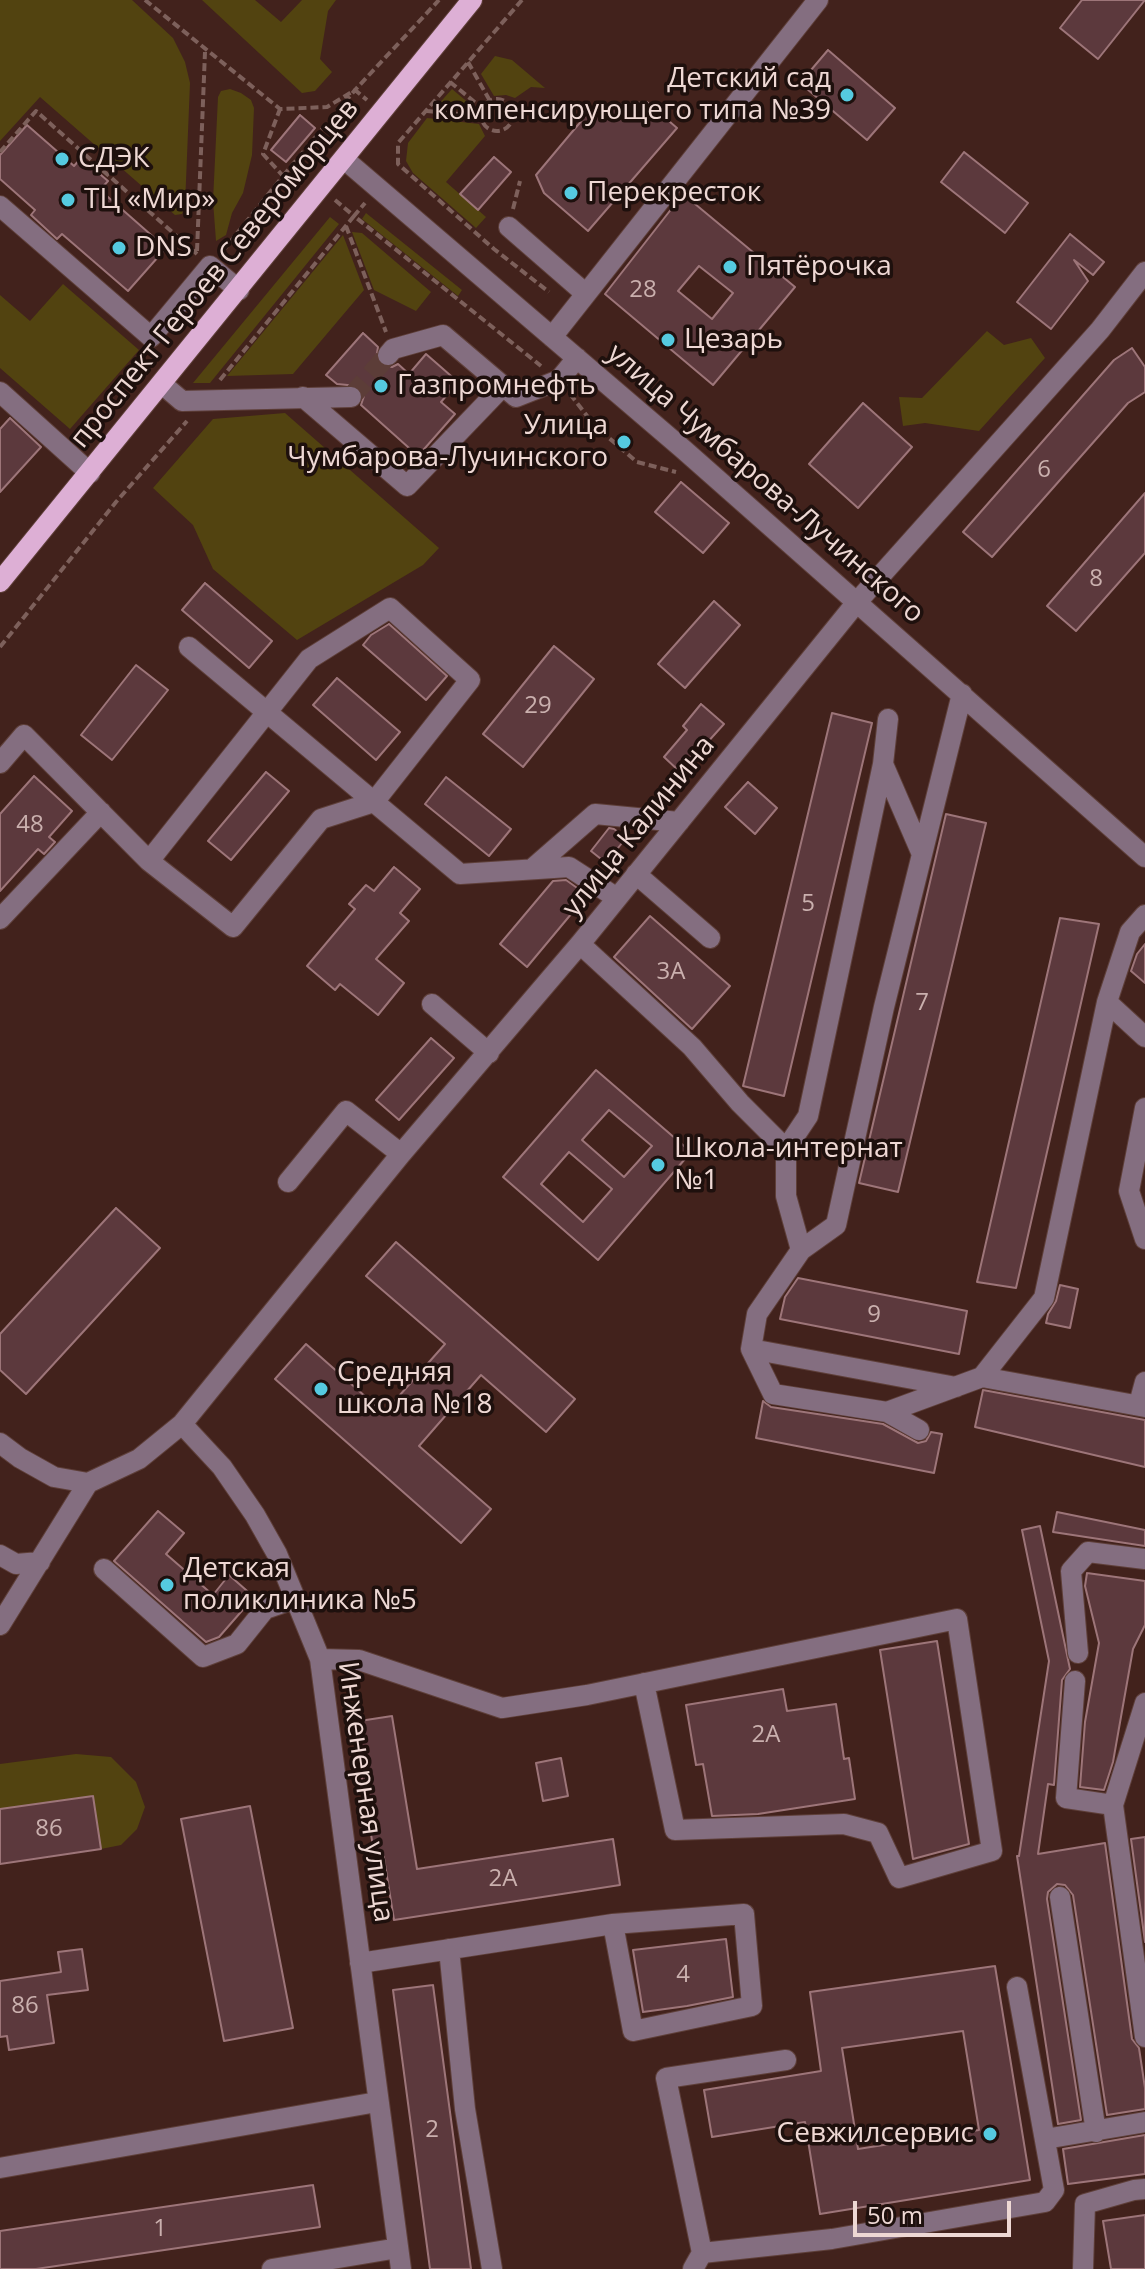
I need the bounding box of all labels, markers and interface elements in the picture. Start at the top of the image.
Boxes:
place label: Детский сад компенсирующего типа №39 [434,62,831,128]
marker: Детский сад компенсирующего типа №39 [838,86,856,104]
street label: проспект Героев Североморцев [64,93,366,455]
place label: СДЭК [78,142,150,176]
marker: СДЭК [53,150,71,168]
place label: Перекресток [587,176,761,210]
place label: ТЦ «Мир» [84,183,215,217]
marker: Перекресток [562,184,580,202]
marker: ТЦ «Мир» [59,191,77,209]
place label: DNS [135,231,192,265]
marker: DNS [110,239,128,257]
place label: Пятёрочка [746,250,892,284]
marker: Пятёрочка [721,258,739,276]
house number: 28 [629,276,657,304]
place label: Цезарь [684,323,783,357]
marker: Цезарь [659,331,677,349]
street label: улица Чумбарова-Лучинского [600,337,930,631]
place label: Газпромнефть [397,369,596,403]
marker: Газпромнефть [372,377,390,395]
place label: Улица Чумбарова-Лучинского [287,409,608,475]
marker: Улица Чумбарова-Лучинского [615,433,633,451]
house number: 6 [1037,456,1051,484]
house number: 8 [1089,565,1103,593]
house number: 29 [524,692,552,720]
street label: улица Калинина [556,730,722,924]
house number: 48 [16,811,44,839]
house number: 5 [801,890,815,918]
house number: 3А [657,958,685,986]
house number: 7 [915,989,929,1017]
place label: Школа-интернат №1 [674,1132,903,1198]
marker: Школа-интернат №1 [649,1156,667,1174]
house number: 9 [867,1301,881,1329]
place label: Средняя школа №18 [337,1356,493,1422]
marker: Средняя школа №18 [312,1380,330,1398]
place label: Детская поликлиника №5 [183,1552,417,1618]
marker: Детская поликлиника №5 [158,1576,176,1594]
street label: Инженерная улица [330,1660,400,1924]
house number: 2А [752,1721,780,1749]
house number: 86 [35,1815,63,1843]
house number: 2А [489,1865,517,1893]
house number: 4 [676,1961,690,1989]
house number: 86 [11,1992,39,2020]
house number: 2 [425,2116,439,2144]
place label: Севжилсервис [777,2117,974,2151]
marker: Севжилсервис [981,2125,999,2143]
scale bar [857,2185,1015,2235]
text: 50 m [867,2198,923,2231]
house number: 1 [153,2215,167,2243]

